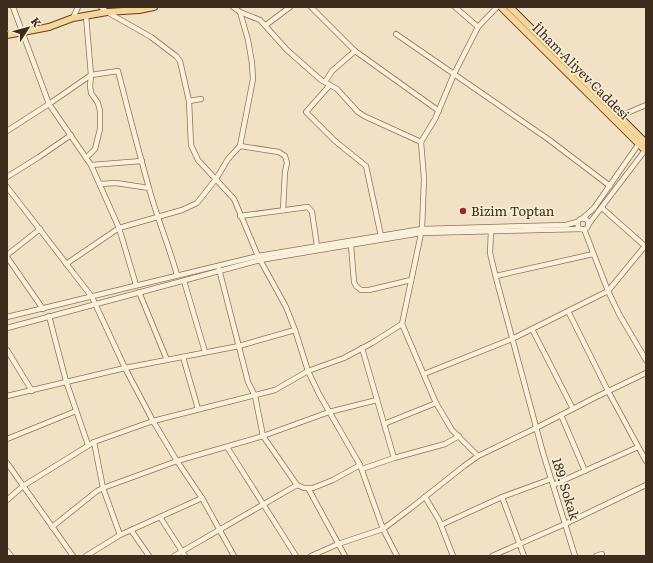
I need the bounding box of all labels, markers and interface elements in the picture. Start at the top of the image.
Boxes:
north arrow [8,8,48,48]
text: K [28,13,46,30]
street label: İlham Aliyev Caddesi [528,18,635,124]
place label: Bizim Toptan [471,201,555,220]
marker: Bizim Toptan [458,206,468,216]
street label: 189. Sokak [548,455,585,523]

